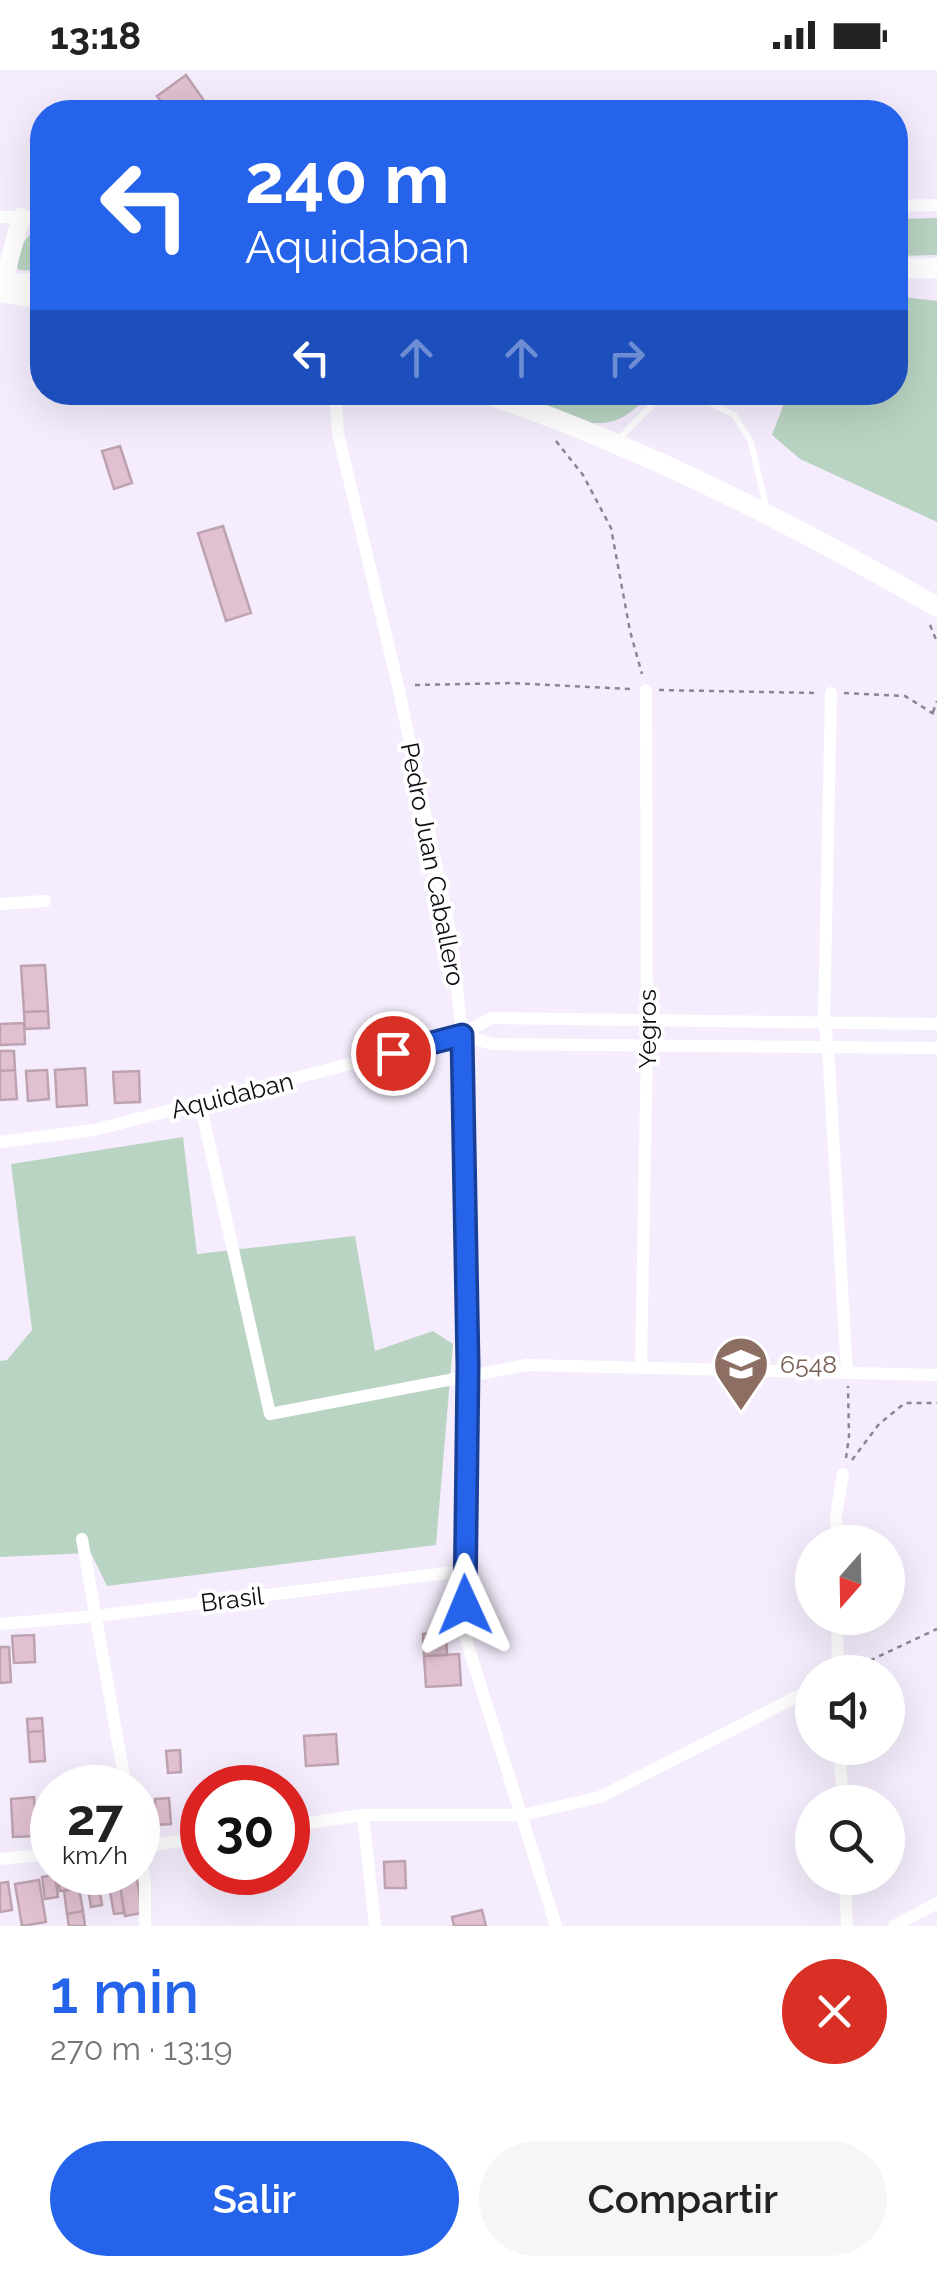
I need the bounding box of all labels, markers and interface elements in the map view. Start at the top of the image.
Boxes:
text: 13:18 [50,13,141,58]
text: 240 m [245,137,449,219]
icon: left [80,140,210,270]
text: Aquidaban [245,221,470,274]
icon: left [284,330,339,385]
icon: ahead [389,330,444,385]
icon: ahead [494,330,549,385]
icon: right [599,330,654,385]
street label: Pedro Juan Caballero [395,740,471,988]
street label: Yegros [632,989,662,1069]
pin [351,1011,436,1096]
icon: arrive [366,1026,421,1081]
street label: Aquidaban [168,1065,296,1125]
school or university icon: 6548 [711,1334,771,1413]
place label: 6548 [780,1349,837,1379]
north arrow [795,1525,905,1635]
map controls [795,1525,905,1895]
position arrow [413,1553,517,1657]
street label: Brasil [199,1580,265,1618]
button: sound [795,1655,905,1765]
speed limit sign: 30 [180,1765,310,1895]
button: search [795,1785,905,1895]
text: 27 [67,1788,123,1847]
text: km/h [62,1840,128,1870]
text: 1 min [50,1957,199,2027]
button: close [782,1959,887,2064]
text: 270 m · 13:19 [50,2030,232,2067]
button: Salir [50,2141,459,2256]
button: Compartir [479,2141,887,2256]

